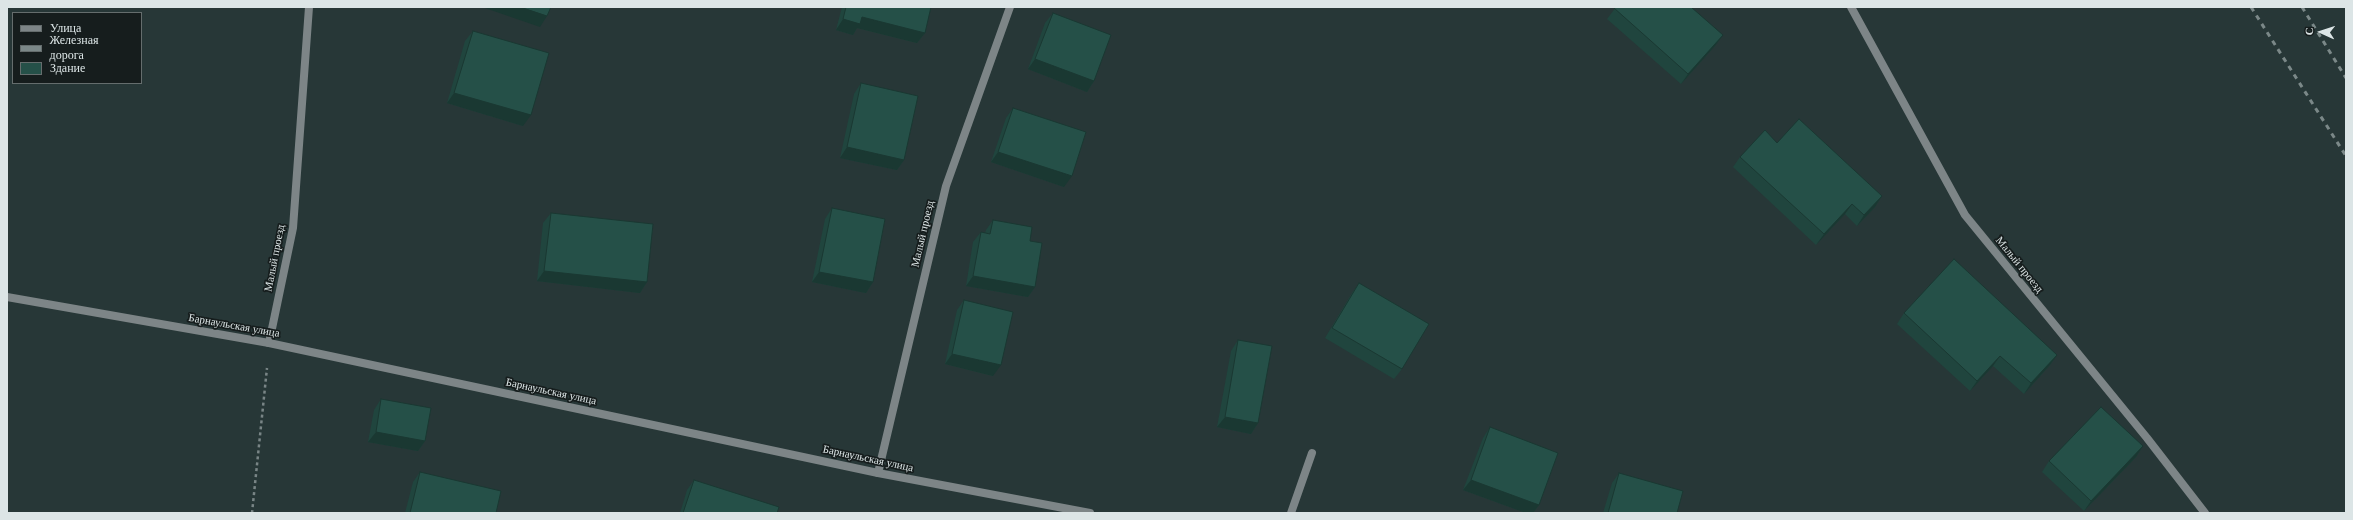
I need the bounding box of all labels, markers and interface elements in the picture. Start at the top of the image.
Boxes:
legend [12,12,142,84]
north arrow [2301,12,2341,52]
text: Улица [50,21,81,35]
text: С [2303,27,2315,36]
text: Железная дорога [50,33,99,62]
text: Здание [50,61,85,75]
street label: Малый проезд [909,199,937,269]
street label: Малый проезд [262,223,288,293]
street label: Малый проезд [1992,234,2046,296]
street label: Барнаульская улица [187,311,281,341]
street label: Барнаульская улица [504,376,598,408]
street label: Барнаульская улица [821,443,915,475]

